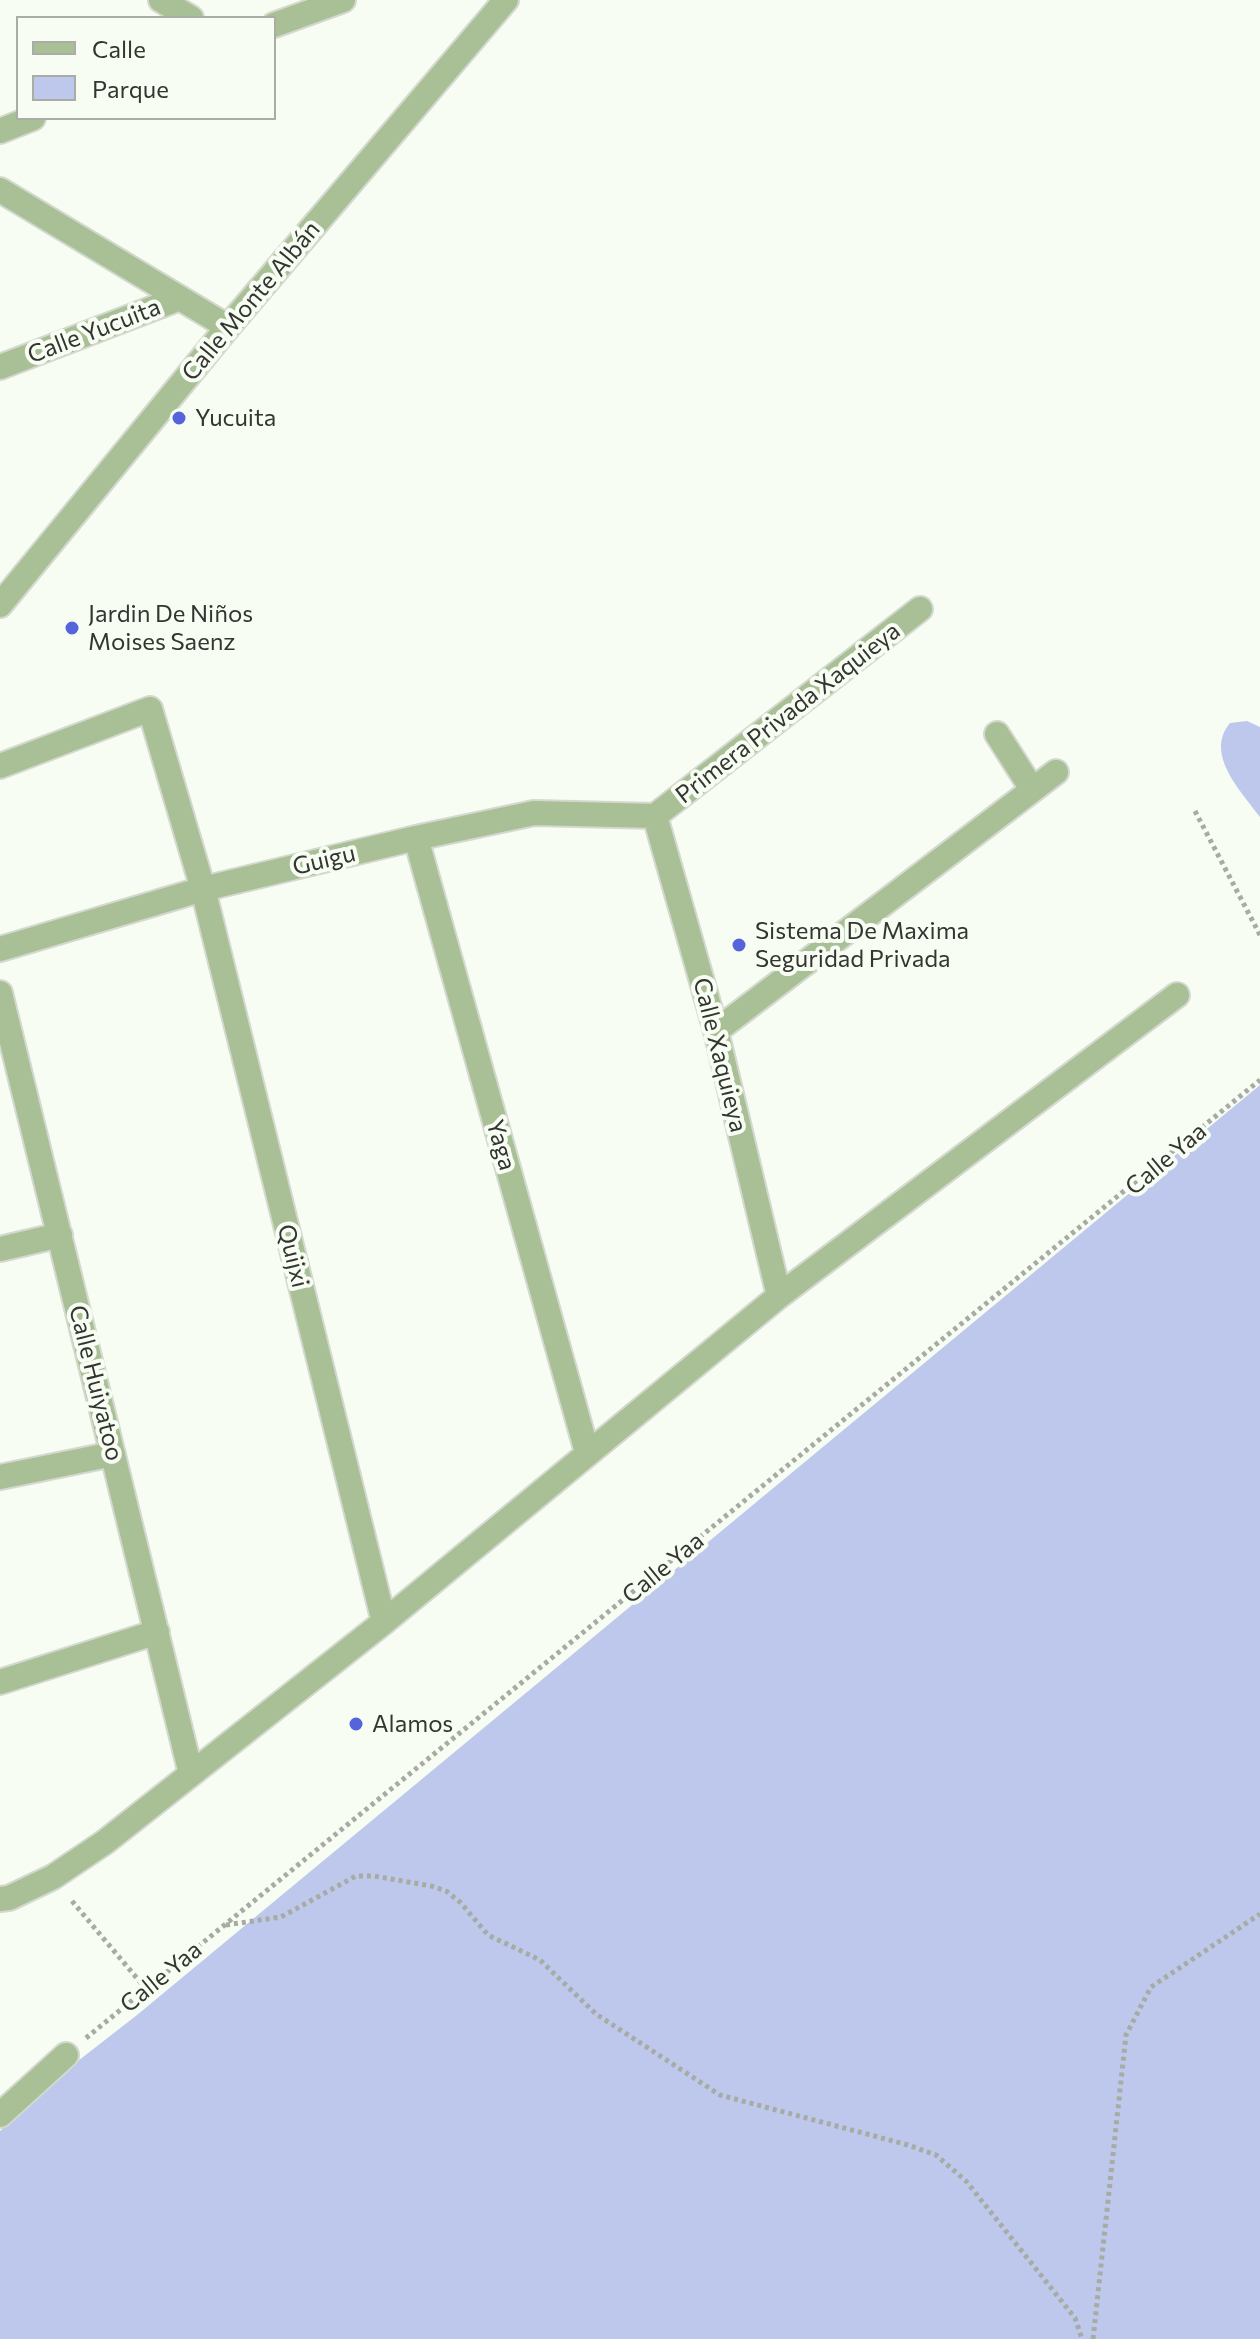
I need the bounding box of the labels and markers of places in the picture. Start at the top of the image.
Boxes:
place label: Yucuita [195,404,276,432]
marker: Yucuita [170,409,188,427]
place label: Jardin De Niños Moises Saenz [88,600,253,656]
marker: Jardin De Niños Moises Saenz [63,619,81,637]
place label: Sistema De Maxima Seguridad Privada [755,917,969,973]
marker: Sistema De Maxima Seguridad Privada [730,936,748,954]
place label: Alamos [372,1710,453,1738]
marker: Alamos [347,1715,365,1733]

